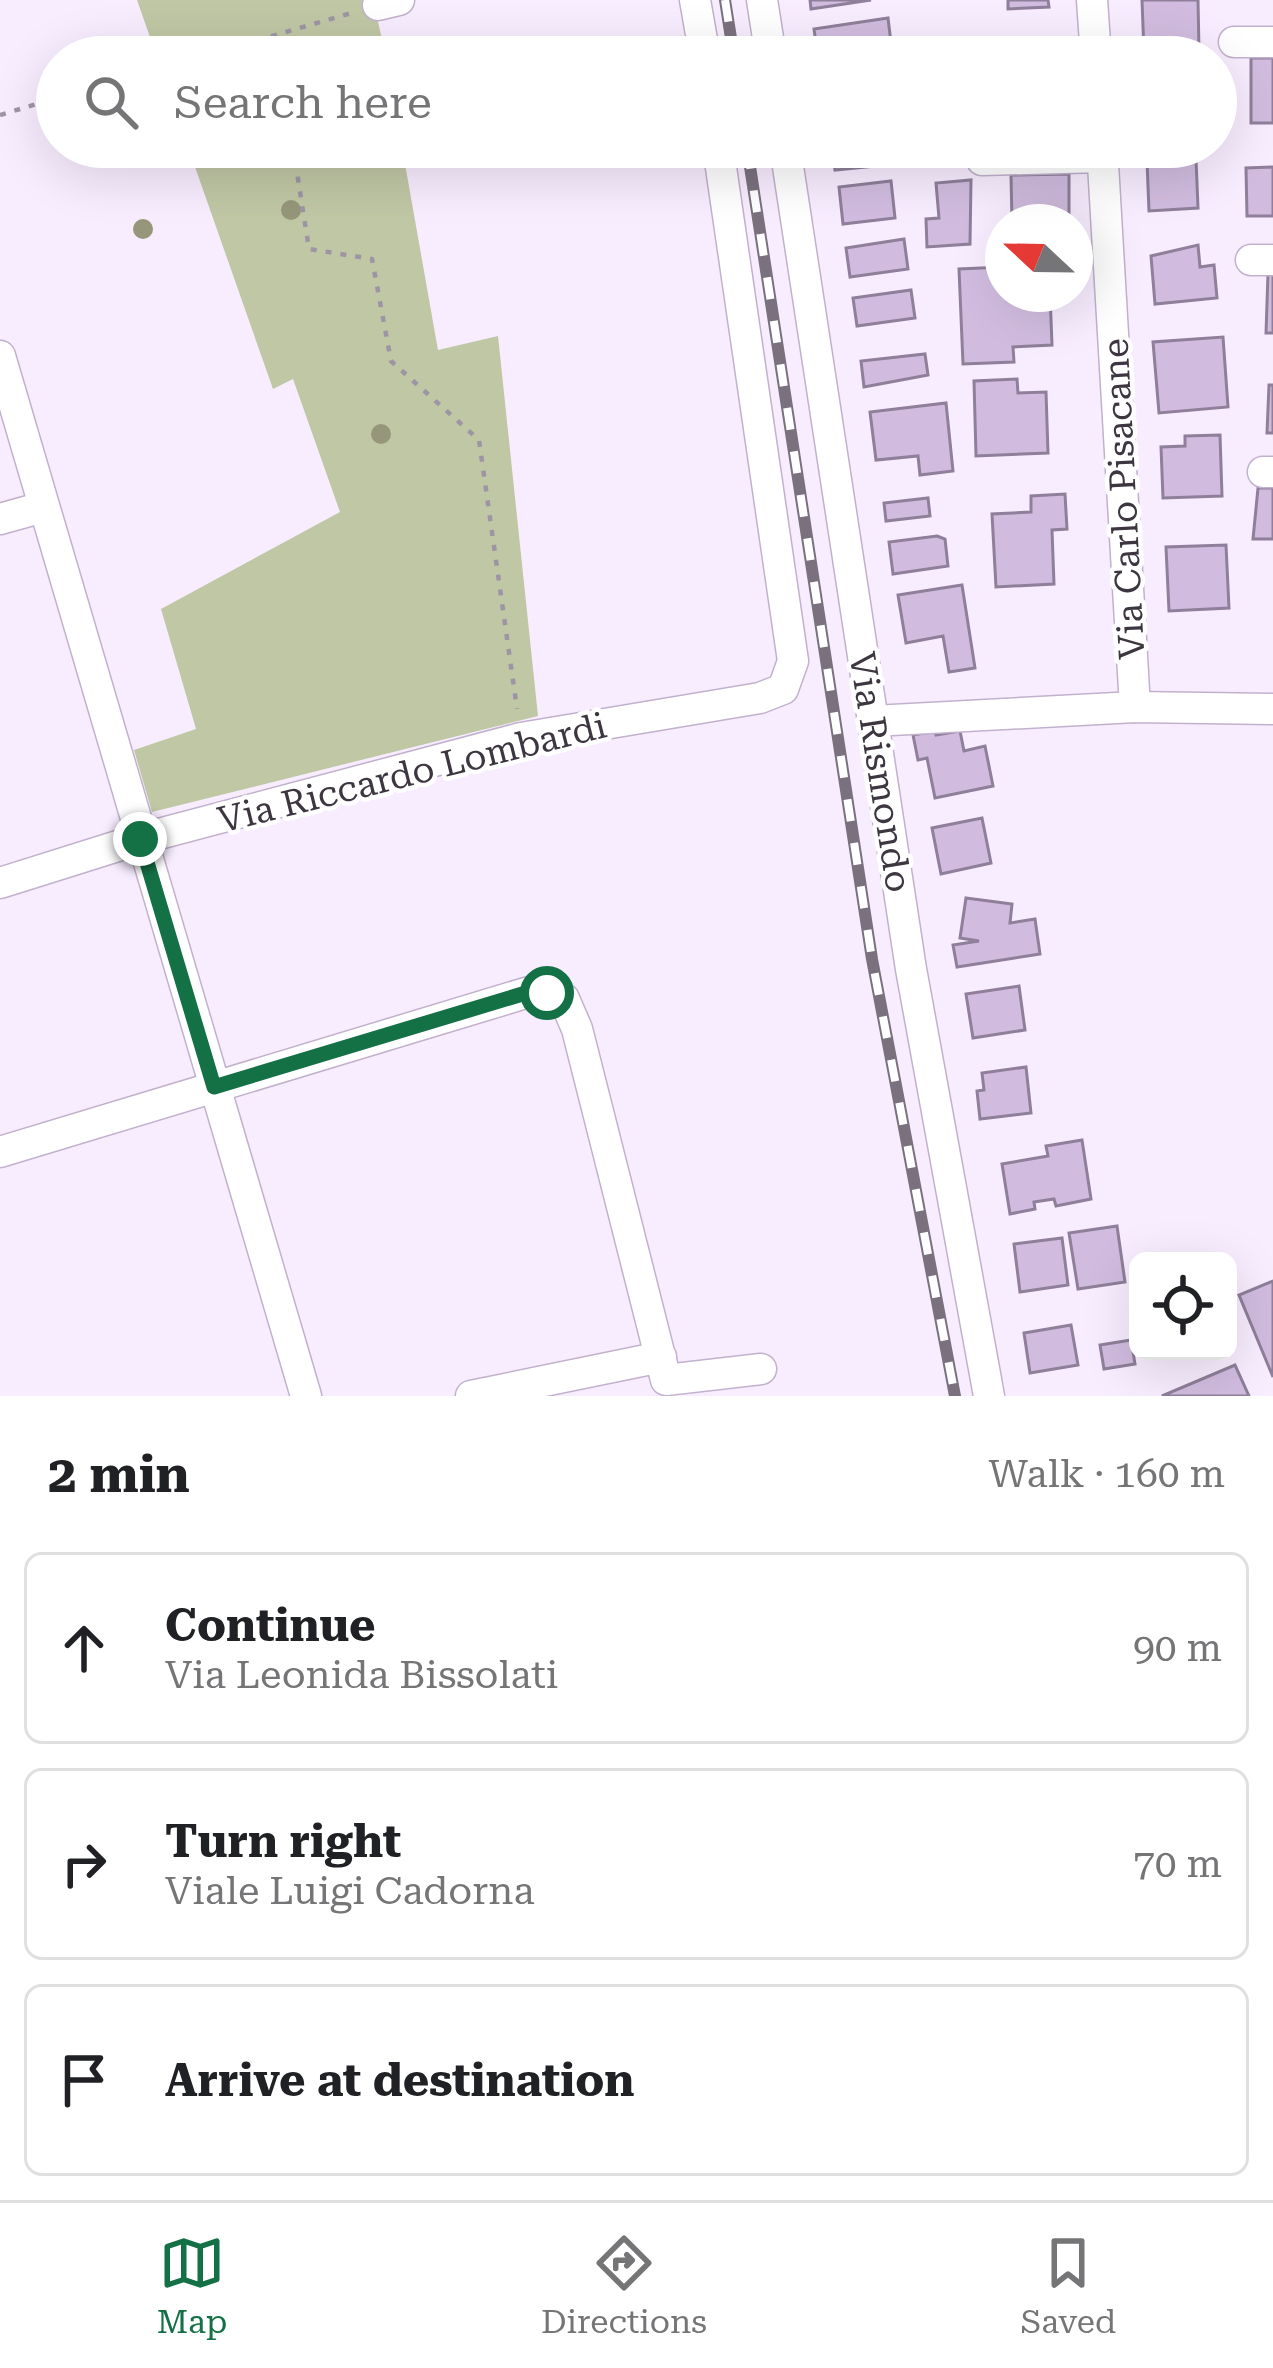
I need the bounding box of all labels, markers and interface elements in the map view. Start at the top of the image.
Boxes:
search box [36,36,1237,168]
icon: search [78,69,144,135]
text: Search here [174,76,432,129]
north arrow [985,204,1093,312]
street label: Via Carlo Pisacane [1095,337,1153,660]
street label: Via Rismondo [840,649,920,895]
street label: Via Riccardo Lombardi [214,704,611,842]
route end [113,812,167,866]
route start [520,966,574,1020]
map controls [1129,1252,1237,1360]
button: locate [1129,1252,1237,1360]
text: 2 min [48,1445,190,1504]
text: Walk · 160 m [989,1451,1225,1497]
text: Continue [165,1599,376,1652]
icon: ahead [51,1615,117,1681]
text: 90 m [1133,1625,1222,1671]
text: Via Leonida Bissolati [165,1652,558,1698]
text: Turn right [165,1815,401,1868]
icon: right [51,1831,117,1897]
text: 70 m [1133,1841,1222,1887]
text: Viale Luigi Cadorna [165,1868,535,1914]
icon: arrive [51,2047,117,2113]
text: Arrive at destination [165,2054,634,2107]
tab: Map [157,2230,227,2341]
tab: Directions [541,2230,707,2341]
tab: Saved [1021,2230,1116,2341]

